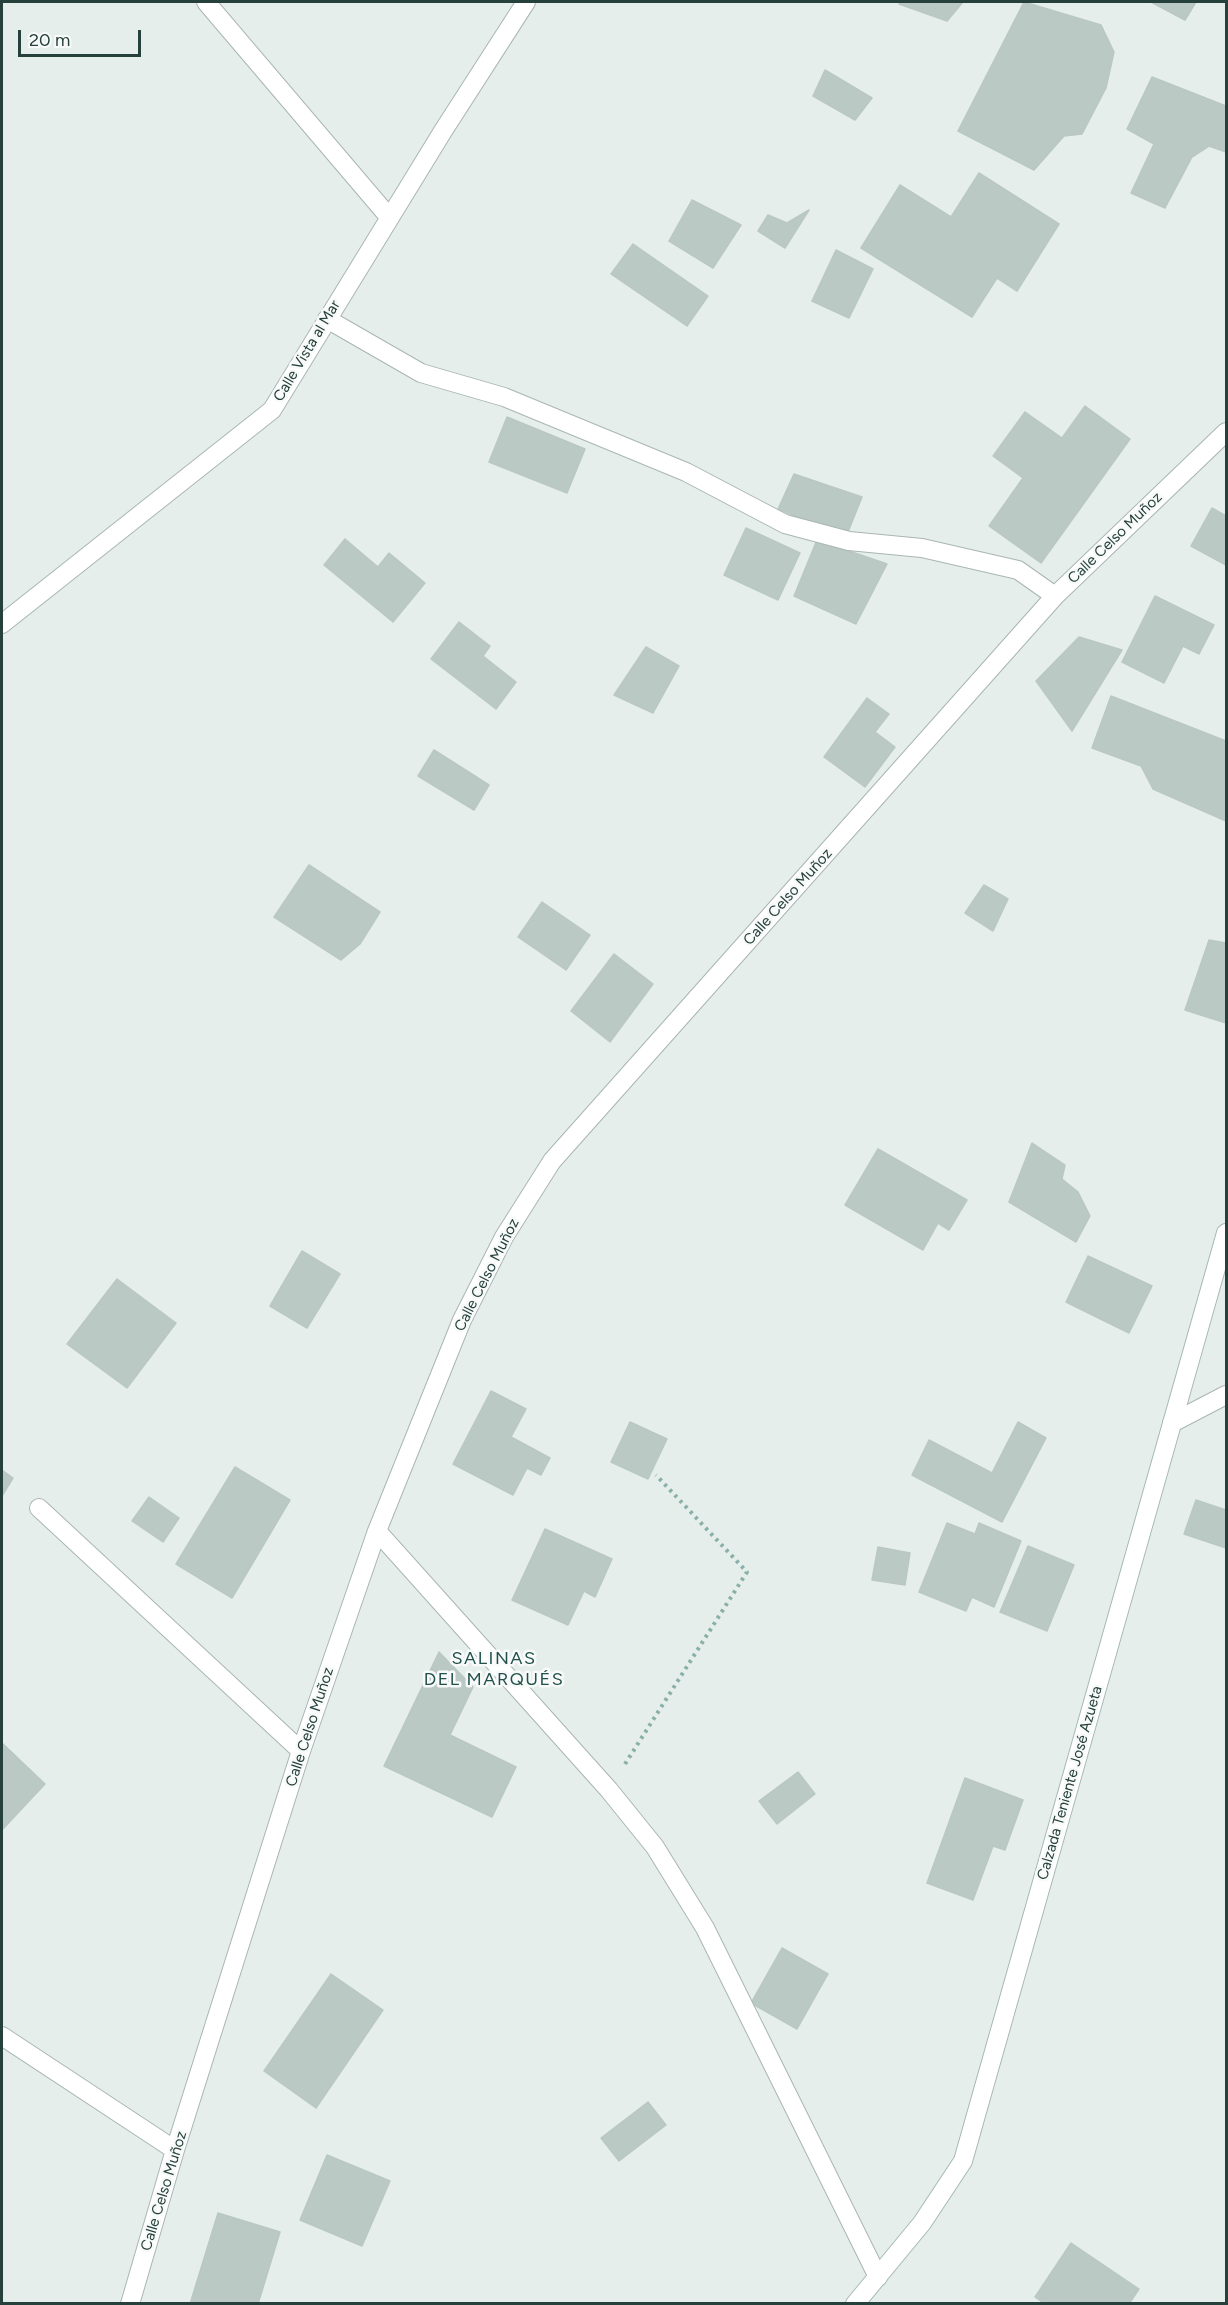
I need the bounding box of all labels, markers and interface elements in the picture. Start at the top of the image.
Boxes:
scale bar [21,18,144,56]
text: 20 m [29,29,70,51]
street label: Calle Vista al Mar [270,297,344,405]
street label: Calle Celso Muñoz [1064,488,1166,588]
street label: Calle Celso Muñoz [740,845,836,949]
street label: Calle Celso Muñoz [451,1216,523,1334]
district label: SALINAS DEL MARQUÉS [424,1648,564,1690]
street label: Calle Celso Muñoz [282,1665,338,1789]
street label: Calzada Teniente José Azueta [1034,1684,1106,1882]
street label: Calle Celso Muñoz [137,2129,191,2253]

